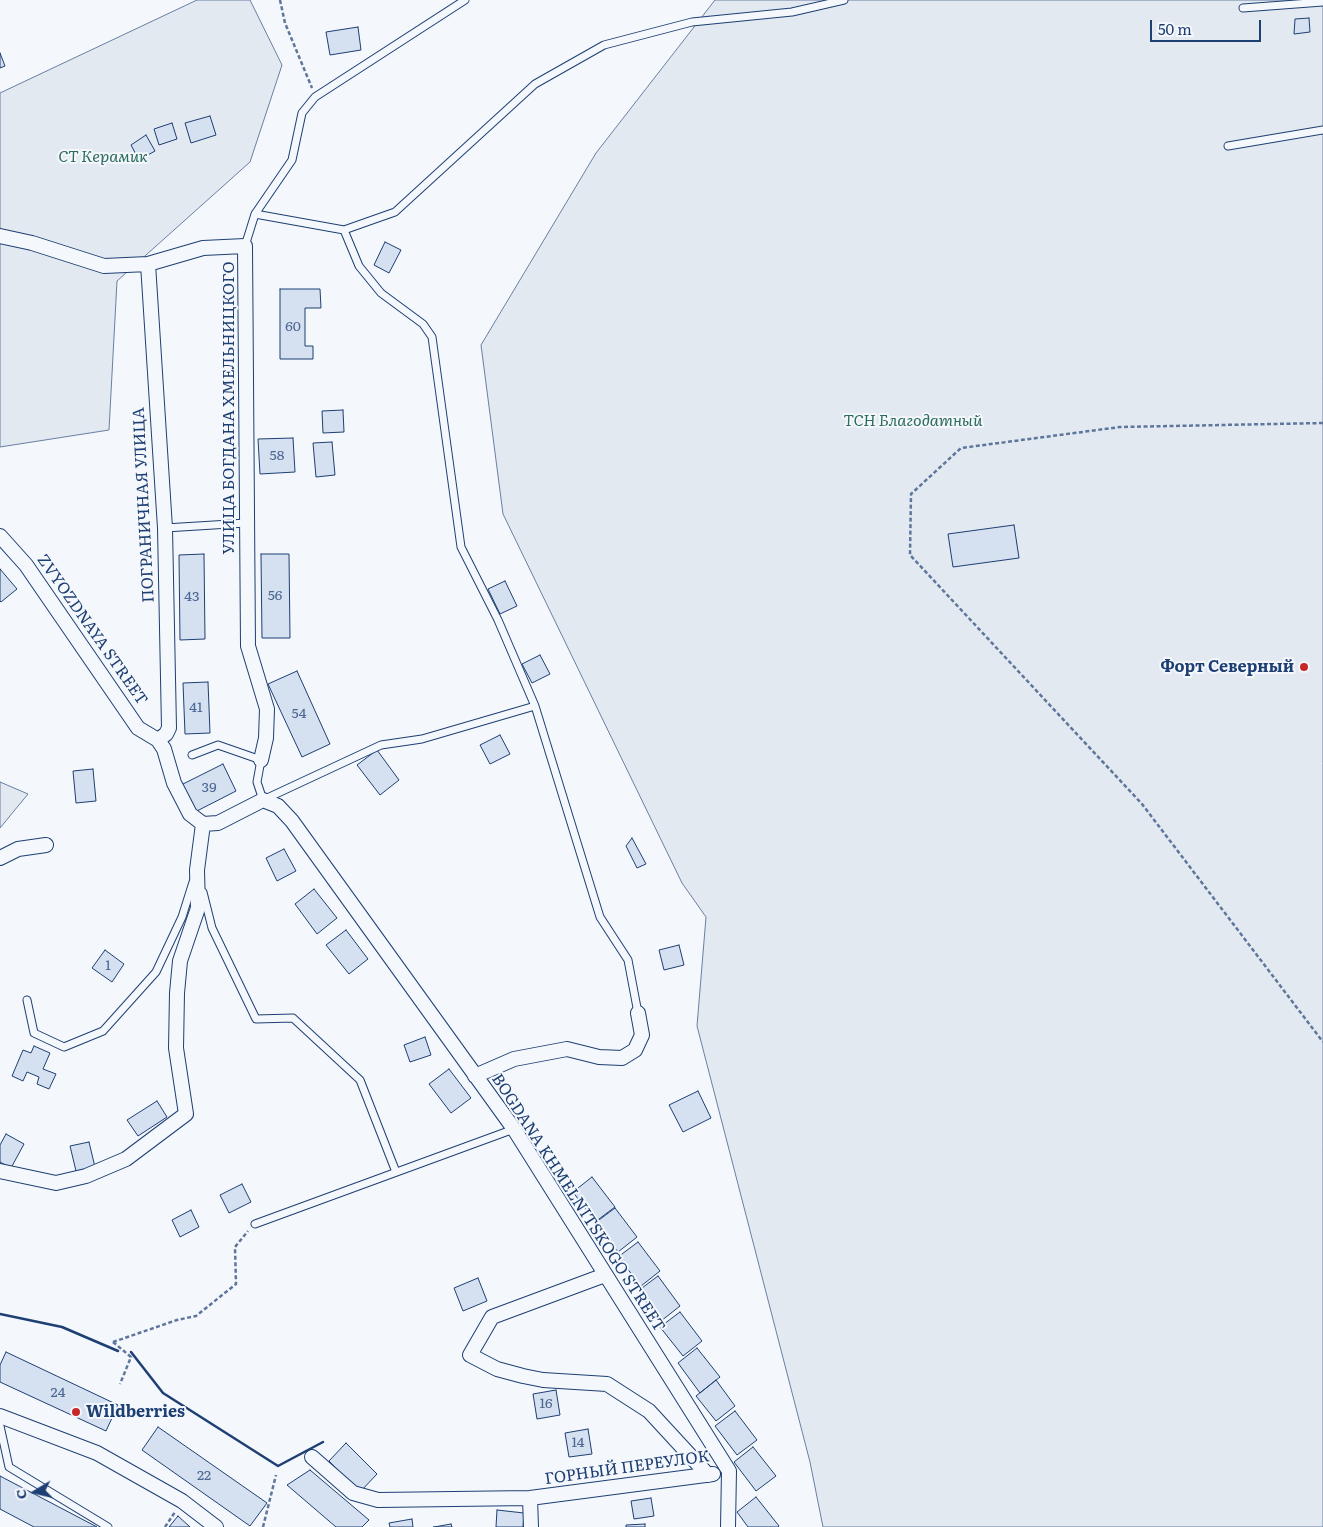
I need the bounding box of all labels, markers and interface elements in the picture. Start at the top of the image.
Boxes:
scale bar [1153,10,1264,42]
text: 50 m [1158,17,1192,40]
park label: СТ Керамик [58,147,148,167]
street label: УЛИЦА БОГДАНА ХМЕЛЬНИЦКОГО [219,261,239,555]
house number: 60 [285,319,301,335]
street label: ПОГРАНИЧНАЯ УЛИЦА [129,407,159,603]
park label: ТСН Благодатный [844,411,982,431]
house number: 58 [270,448,284,464]
street label: ZVYOZDNAYA STREET [33,551,151,709]
house number: 56 [268,588,282,604]
house number: 43 [184,589,200,605]
place label: Форт Северный [1160,657,1294,677]
marker: Форт Северный [1298,661,1310,673]
house number: 41 [189,700,203,716]
house number: 54 [292,706,306,722]
house number: 39 [202,780,216,796]
house number: 1 [105,958,111,974]
street label: BOGDANA KHMELNITSKOGO STREET [487,1070,669,1336]
house number: 24 [51,1385,65,1401]
house number: 16 [539,1396,553,1412]
place label: Wildberries [86,1402,185,1422]
marker: Wildberries [70,1406,82,1418]
house number: 14 [572,1435,584,1451]
street label: ГОРНЫЙ ПЕРЕУЛОК [544,1447,710,1489]
north arrow [10,1467,60,1517]
house number: 22 [197,1468,211,1484]
text: С [10,1488,31,1501]

